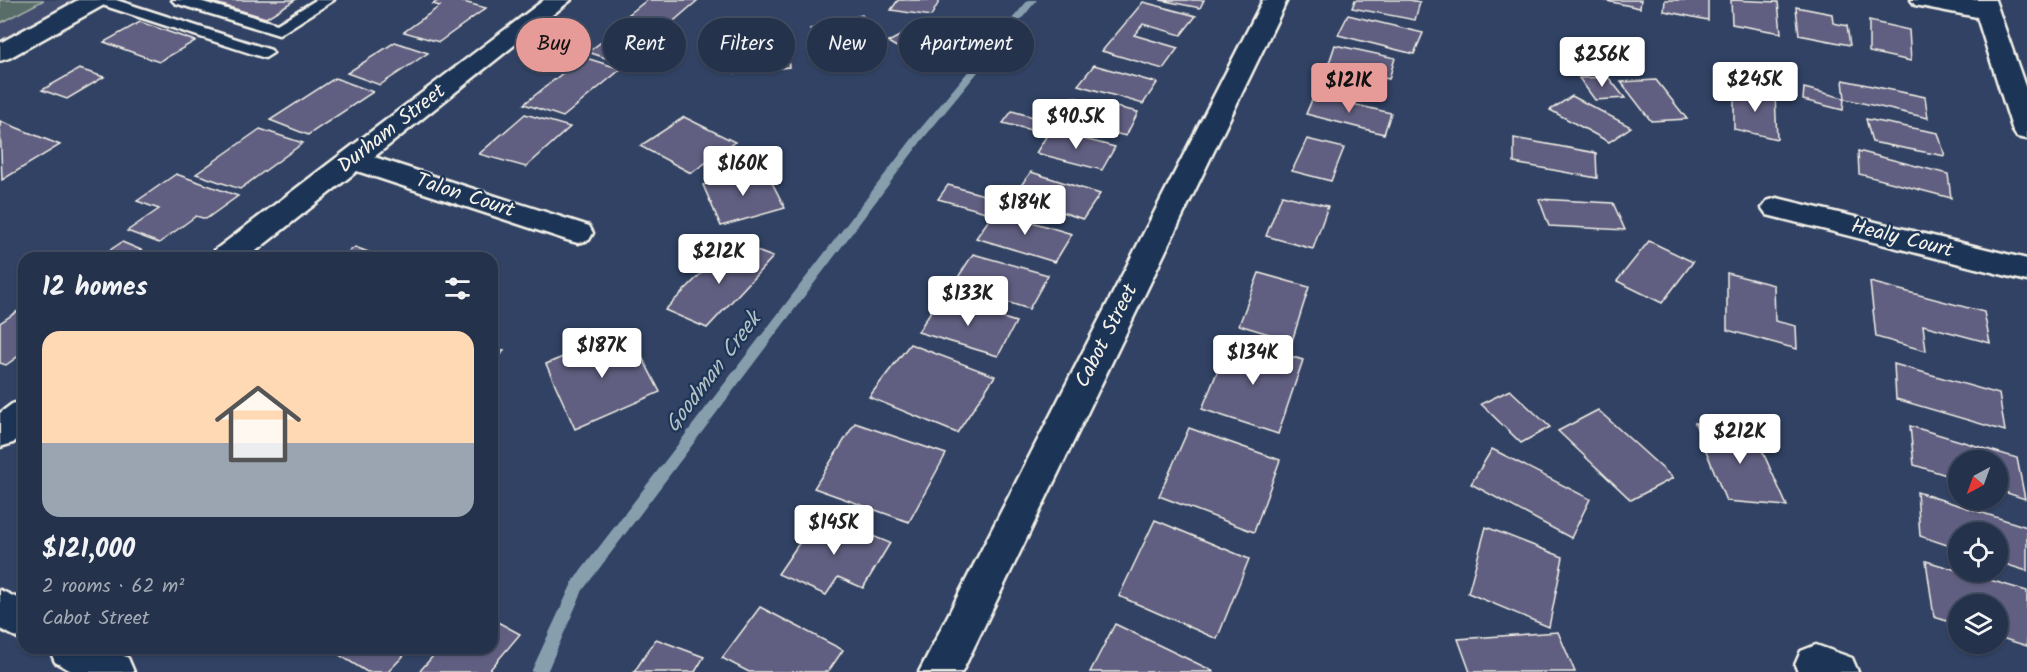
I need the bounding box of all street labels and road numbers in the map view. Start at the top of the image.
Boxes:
street label: Durham Street [331,75,454,182]
street label: Talon Court [411,164,520,228]
street label: Healy Court [1848,210,1957,268]
street label: Cabot Street [1067,277,1148,394]

